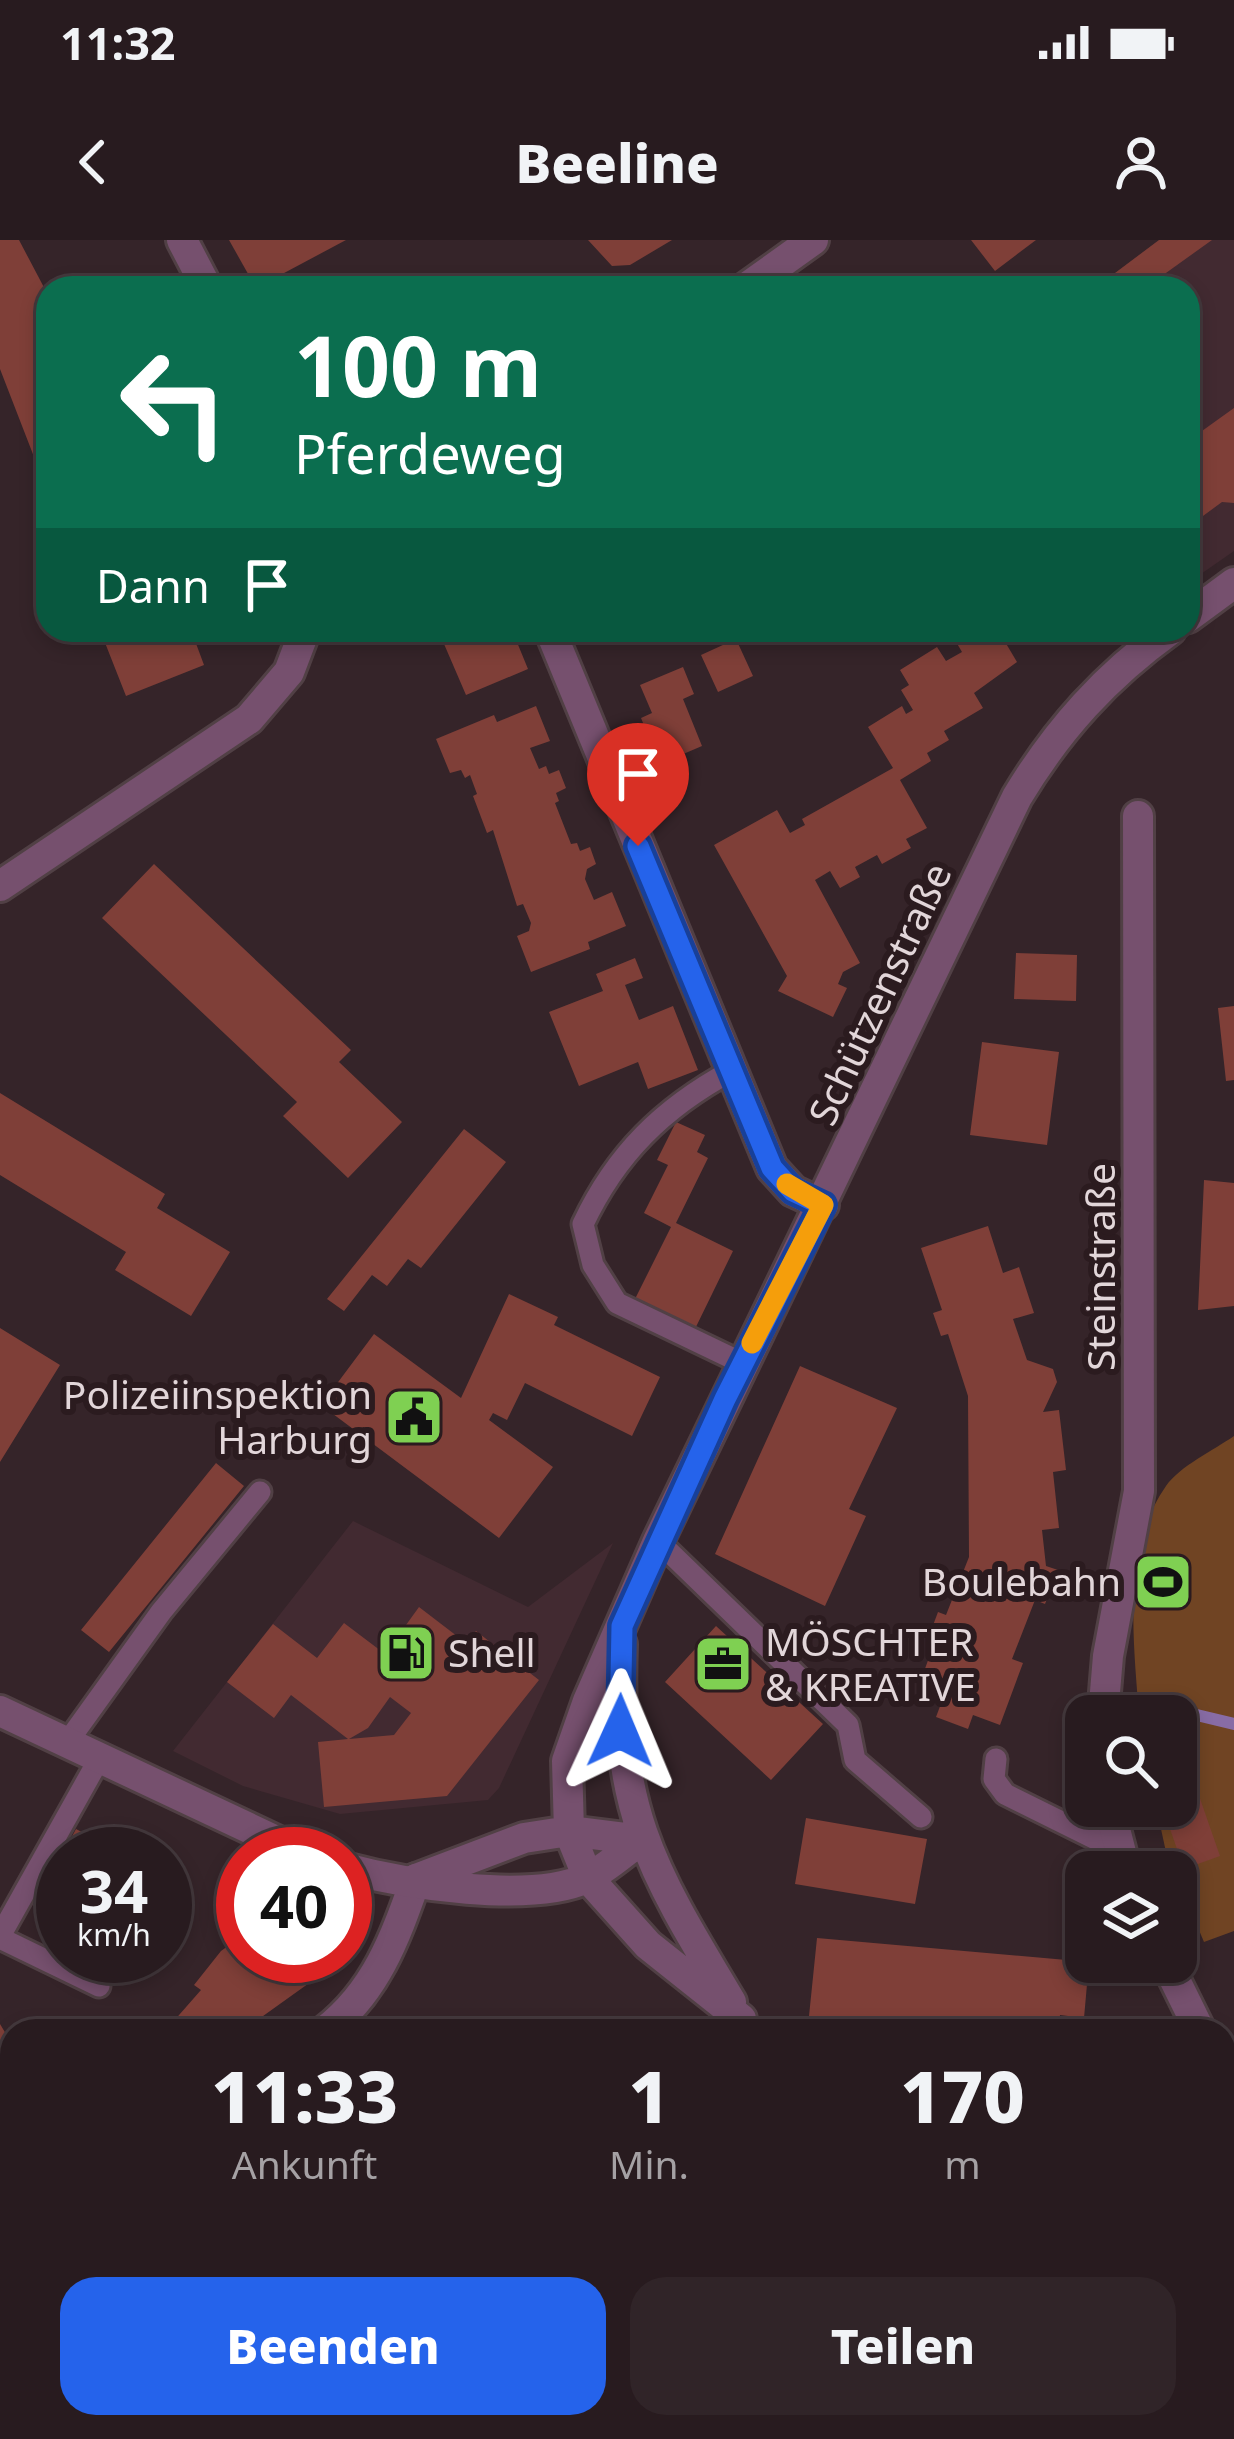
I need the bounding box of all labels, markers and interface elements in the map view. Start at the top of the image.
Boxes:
text: 11:32 [60,12,176,73]
text: Beeline [515,125,719,199]
icon: back [60,129,126,195]
icon: person [1108,129,1174,195]
text: 100 m [294,307,542,422]
icon: left [96,324,252,480]
text: Pferdeweg [294,416,566,490]
icon: arrive [234,552,300,618]
text: Dann [96,555,210,616]
pin [587,723,689,846]
icon: arrive [605,741,671,807]
street label: Schützenstraße [795,854,963,1133]
street label: Steinstraße [1073,1163,1126,1371]
place label: Polizeiinspektion Harburg [63,1367,372,1465]
public building icon: Polizeiinspektion Harburg [383,1386,445,1448]
sports icon: Boulebahn [1132,1551,1194,1613]
place label: Boulebahn [922,1554,1121,1607]
place label: MÖSCHTER & KREATIVE [765,1614,976,1712]
fuel station icon: Shell [375,1622,437,1684]
place label: Shell [448,1625,536,1678]
office icon: MÖSCHTER & KREATIVE [692,1633,754,1695]
position arrow [557,1668,683,1794]
map controls [1065,1695,1197,1983]
button: search [1065,1695,1197,1827]
speed limit sign: 40 [216,1827,372,1983]
text: 34 [80,1849,148,1931]
button: layers [1065,1851,1197,1983]
text: km/h [77,1914,151,1955]
text: 11:33 [211,2046,398,2144]
text: 1 [628,2046,670,2144]
text: 170 [900,2046,1025,2144]
text: Ankunft [232,2137,377,2190]
text: Min. [609,2137,689,2190]
text: m [944,2137,981,2190]
button: Beenden [60,2277,606,2415]
button: Teilen [630,2277,1176,2415]

